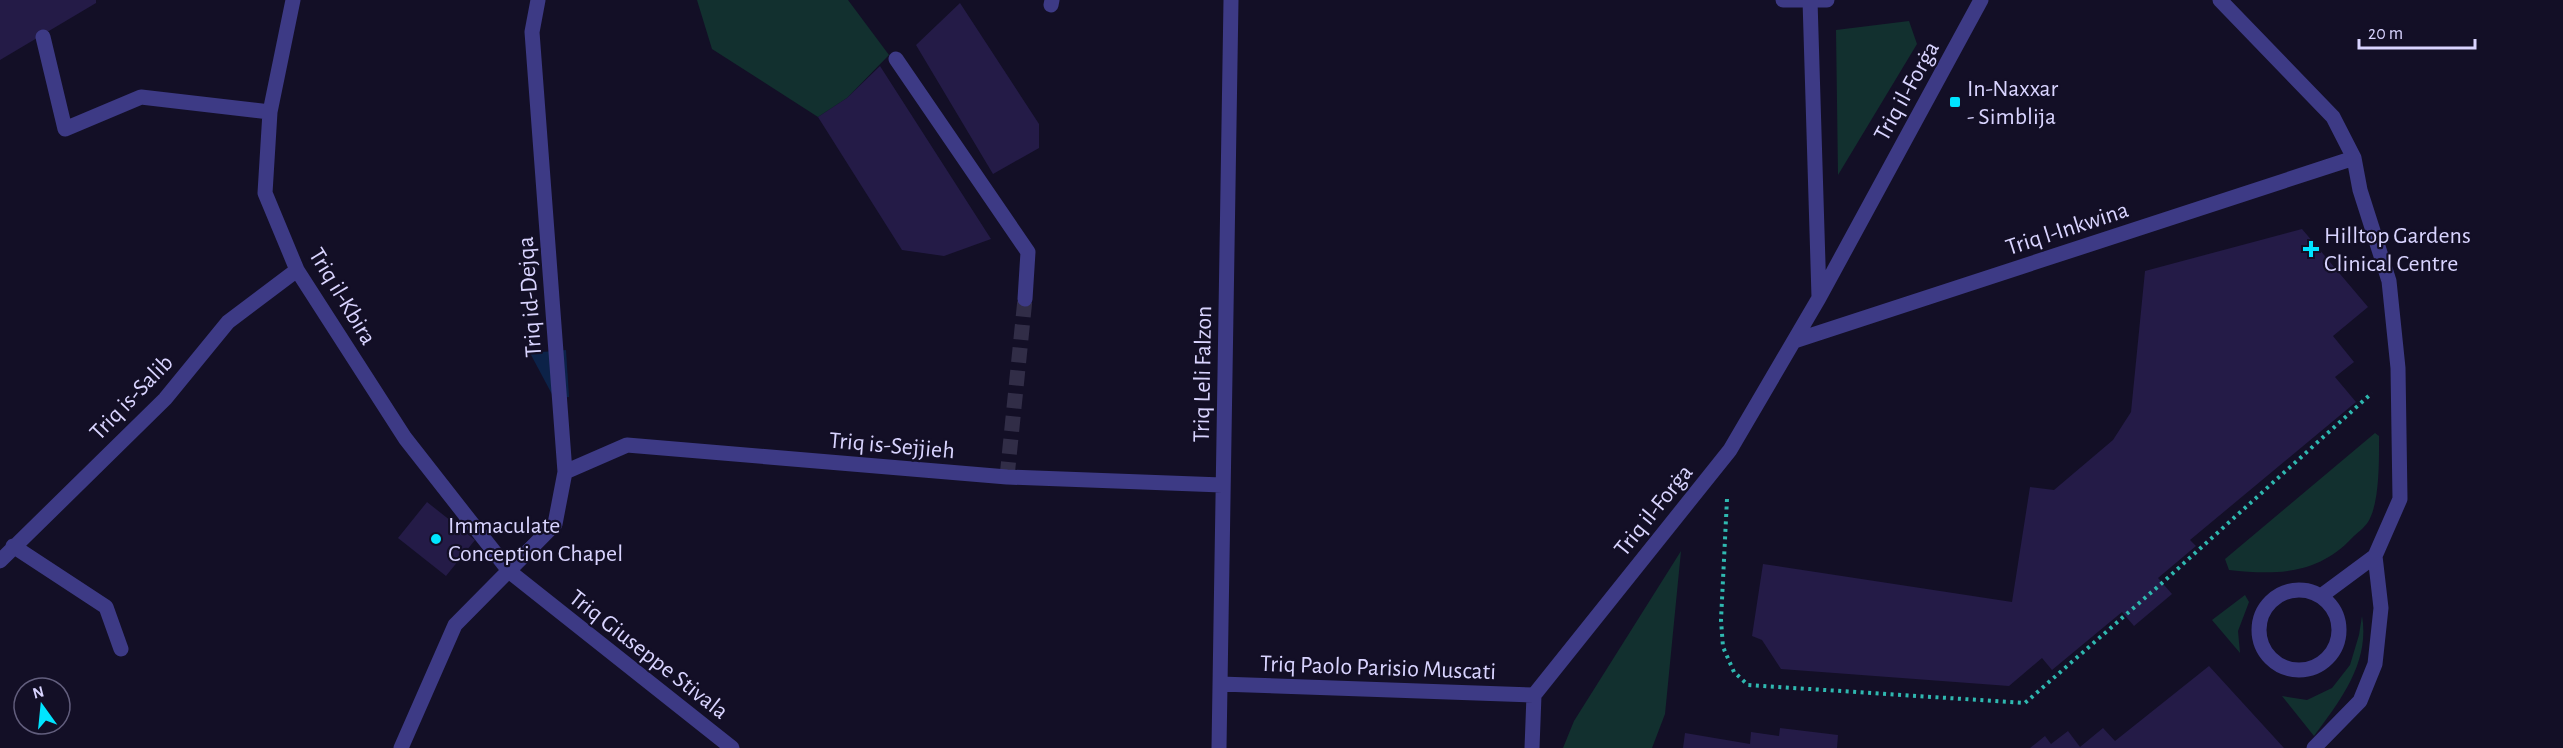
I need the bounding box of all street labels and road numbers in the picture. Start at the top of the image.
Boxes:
street label: Triq il-Forġa [1870,38,1944,145]
street label: Triq l-Inkwina [2003,198,2132,260]
street label: Triq id-Dejqa [514,236,546,358]
street label: Triq il-Kbira [304,244,380,349]
street label: Triq Leli Falzon [1190,306,1216,443]
street label: Triq is-Salib [86,350,178,445]
street label: Triq is-Sejjieh [828,429,956,463]
street label: Triq il-Forġa [1610,460,1698,561]
street label: Triq Giuseppe Stivala [564,585,732,724]
street label: Triq Paolo Parisio Muscati [1260,652,1496,684]

